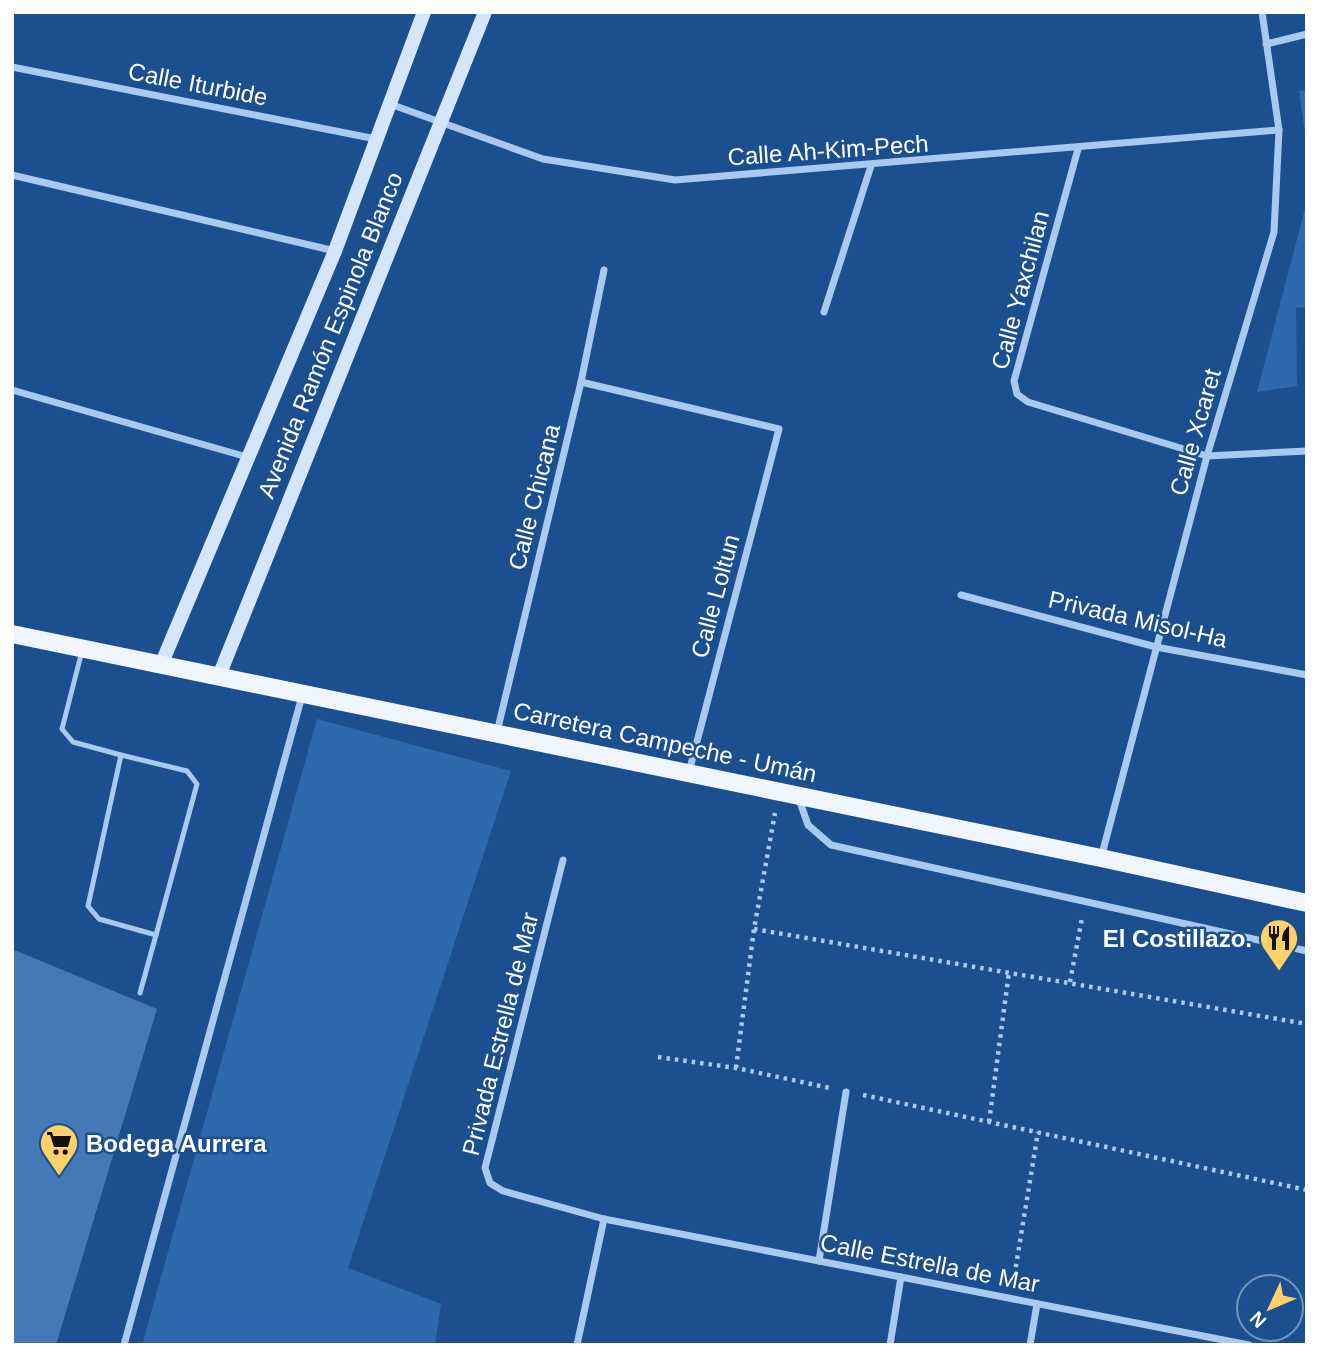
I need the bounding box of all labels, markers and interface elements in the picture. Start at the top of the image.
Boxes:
street label: Calle Iturbide [126,57,270,111]
street label: Calle Ah-Kim-Pech [727,130,929,170]
street label: Avenida Ramón Espinola Blanco [252,168,408,502]
street label: Calle Yaxchilan [986,208,1054,372]
street label: Calle Xcaret [1164,365,1226,499]
street label: Calle Chicana [503,421,565,573]
street label: Calle Loltun [686,531,744,661]
street label: Privada Misol-Ha [1046,585,1231,653]
street label: Carretera Campeche - Umán [511,697,819,787]
street label: Privada Estrella de Mar [457,910,543,1158]
restaurant icon: El Costillazo. [1258,917,1300,972]
place label: El Costillazo. [1103,925,1252,952]
supermarket icon: Bodega Aurrera [38,1122,80,1177]
place label: Bodega Aurrera [86,1130,267,1157]
street label: Calle Estrella de Mar [818,1228,1042,1298]
north arrow [1235,1273,1305,1343]
text: N [1246,1307,1270,1332]

